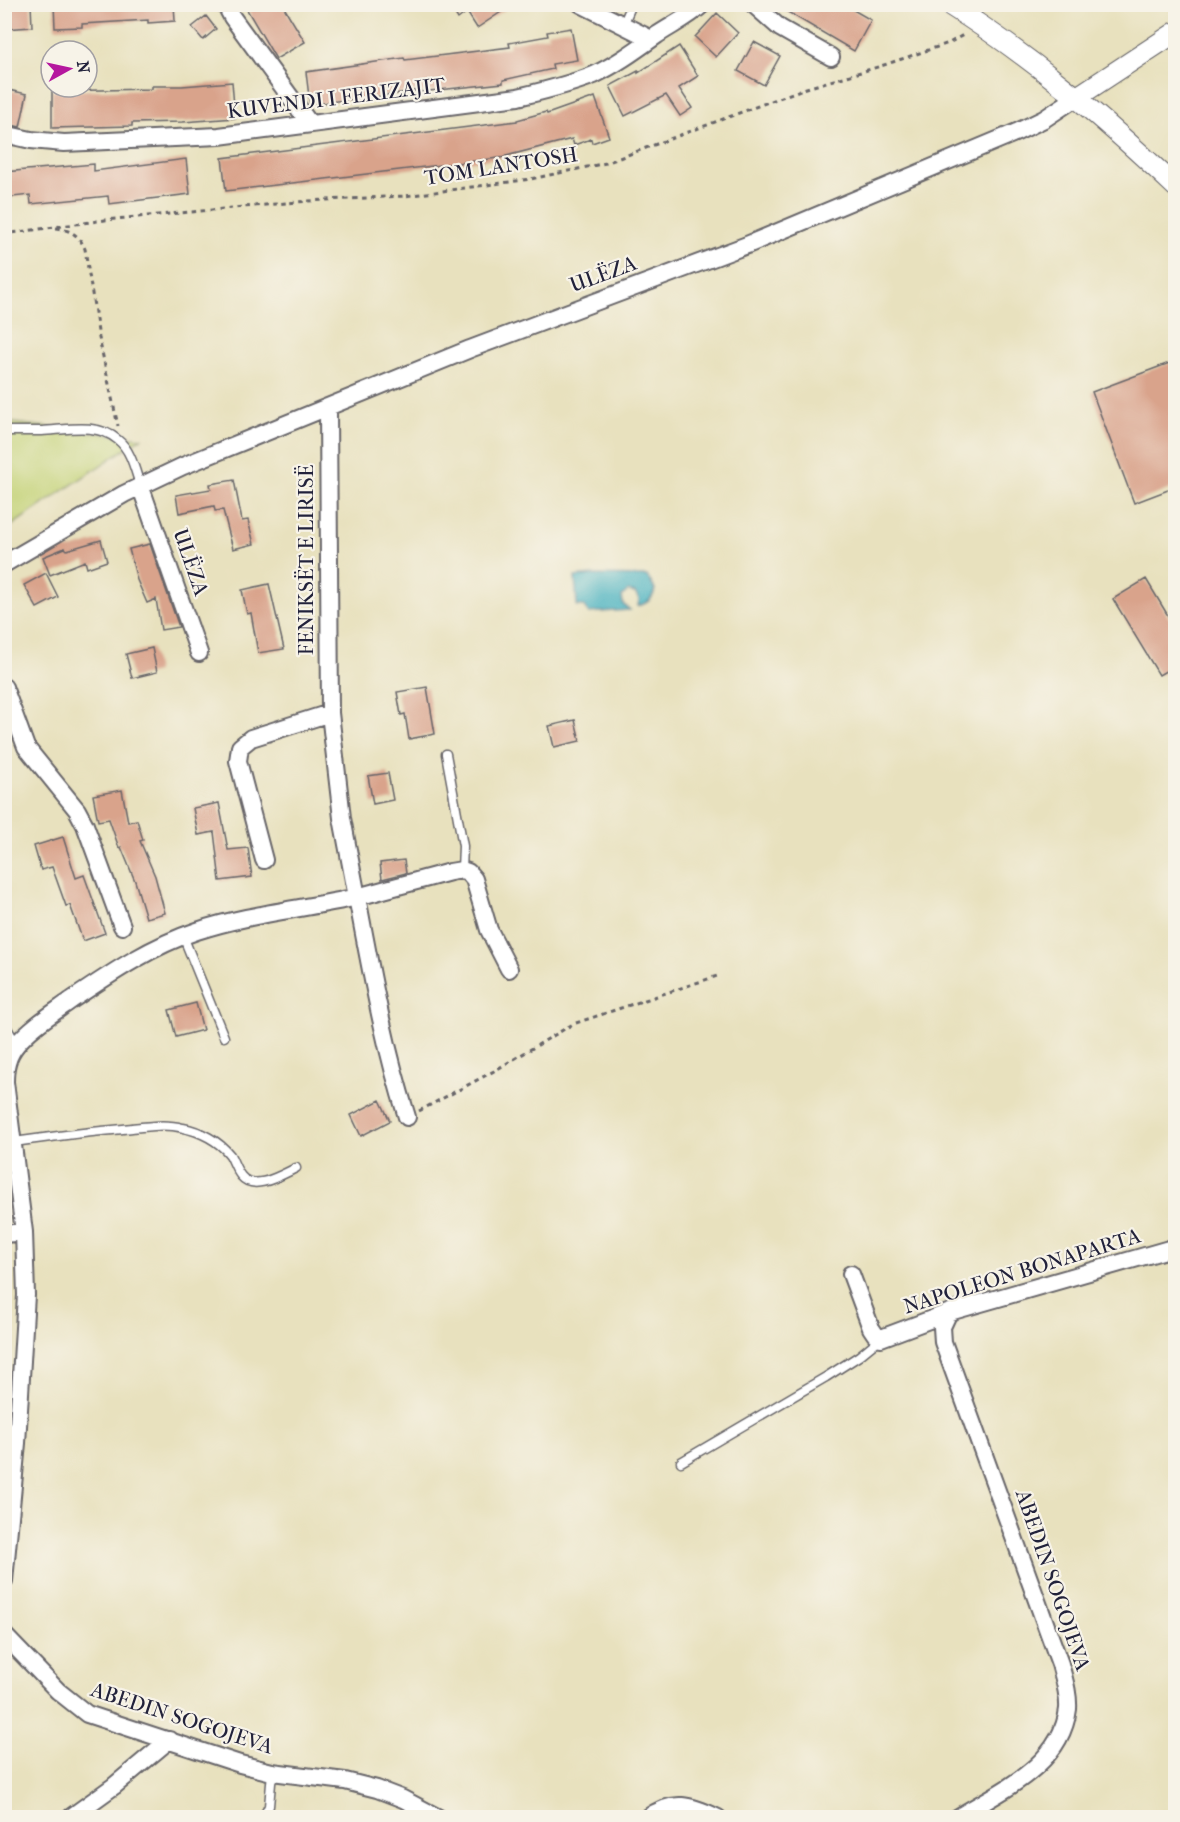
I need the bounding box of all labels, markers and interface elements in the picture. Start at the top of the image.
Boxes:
north arrow [39,39,99,99]
text: N [73,60,94,75]
street label: KUVENDI I FERIZAJIT [226,73,447,123]
street label: TOM LANTOSH [423,142,580,190]
street label: ULËZA [566,251,640,297]
street label: FENIKSËT E LIRISË [294,464,318,655]
street label: ULËZA [168,525,214,599]
street label: NAPOLEON BONAPARTA [900,1223,1144,1319]
street label: ABEDIN SOGOJEVA [1010,1485,1095,1674]
street label: ABEDIN SOGOJEVA [87,1677,276,1759]

